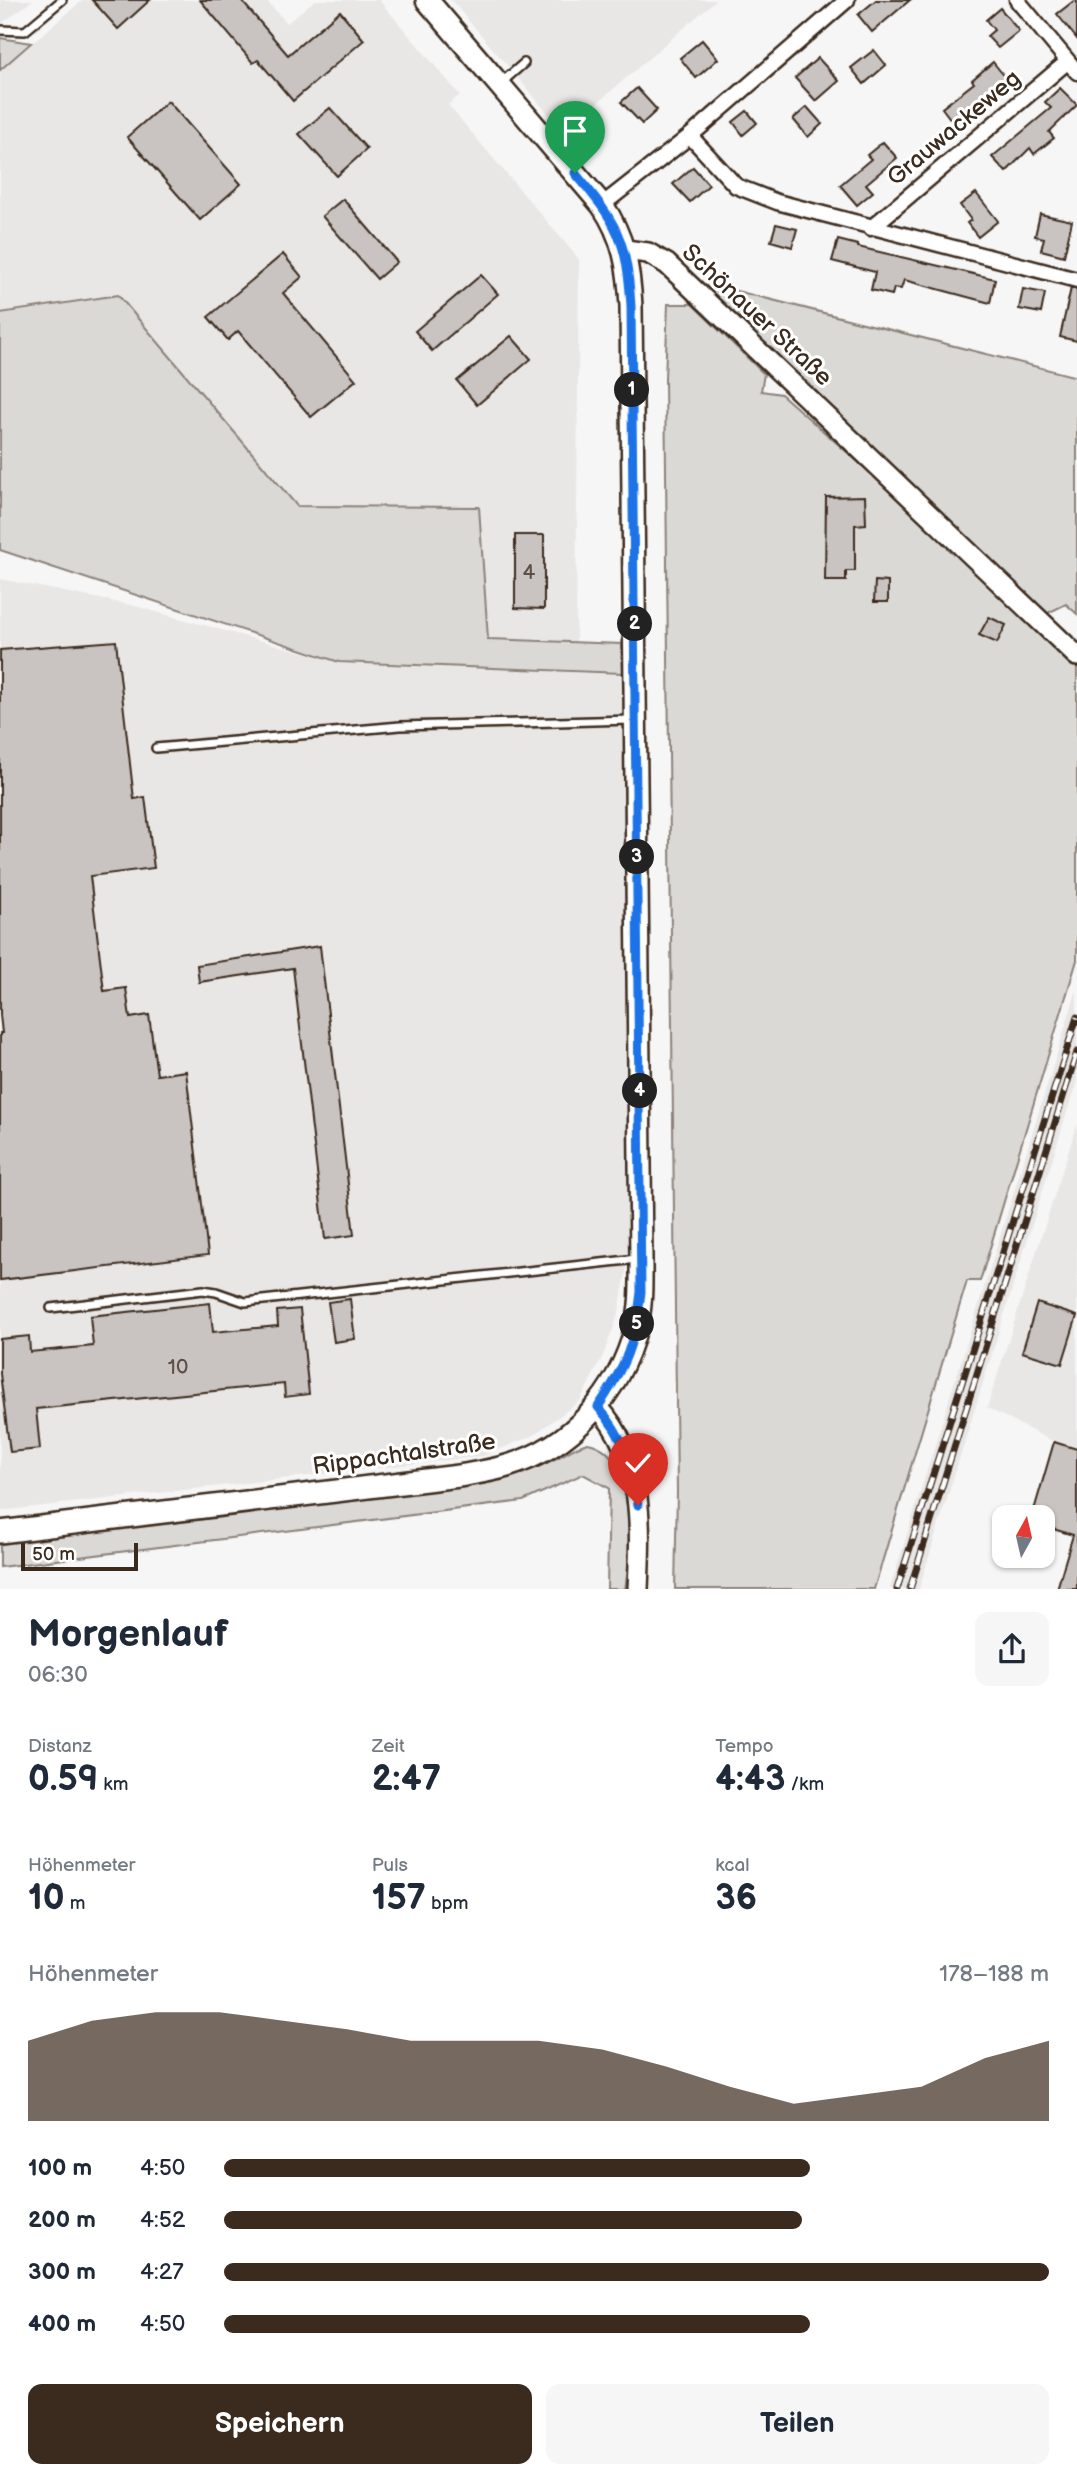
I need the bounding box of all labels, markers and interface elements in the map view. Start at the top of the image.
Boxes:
street label: Grauwackeweg [881,64,1027,192]
pin [545,101,605,173]
icon: arrive [556,112,594,150]
street label: Schönauer Straße [676,238,838,392]
pin: 1 [614,372,650,408]
text: 1 [628,378,636,401]
house number: 4 [523,560,536,585]
pin: 2 [618,606,652,642]
text: 2 [629,612,640,635]
pin: 3 [620,840,654,874]
text: 3 [631,845,642,868]
pin: 4 [622,1074,658,1108]
text: 4 [634,1079,645,1102]
pin: 5 [620,1306,654,1342]
text: 5 [631,1312,642,1335]
house number: 10 [168,1355,188,1380]
street label: Rippachtalstraße [311,1427,497,1481]
pin [608,1433,668,1505]
icon: check [619,1444,657,1482]
north arrow [992,1505,1055,1568]
map controls [992,1505,1055,1568]
scale bar [21,1540,138,1572]
text: 50 m [32,1543,75,1566]
text: Morgenlauf [28,1612,228,1657]
button: share [975,1612,1049,1686]
text: 06:30 [28,1661,88,1689]
text: Distanz [28,1735,92,1758]
text: Zeit [372,1735,405,1758]
text: Tempo [715,1735,774,1758]
text: 0.59 [28,1758,98,1801]
text: 2:47 [372,1758,441,1801]
text: 4:43 [715,1758,785,1801]
text: km [98,1773,128,1796]
text: /km [785,1773,824,1796]
text: Höhenmeter [28,1854,135,1877]
text: Puls [372,1854,408,1877]
text: kcal [715,1854,749,1877]
text: 10 [28,1877,65,1920]
text: 157 [372,1877,426,1920]
text: 36 [715,1877,757,1920]
text: m [65,1892,85,1915]
text: bpm [426,1892,468,1915]
text: Höhenmeter [28,1960,158,1988]
text: 178–188 m [939,1960,1049,1988]
text: 100 m [28,2154,92,2182]
text: 4:50 [140,2154,185,2182]
text: 200 m [28,2206,96,2234]
text: 4:52 [140,2206,185,2234]
text: 300 m [28,2258,96,2286]
text: 4:27 [140,2258,184,2286]
text: 400 m [28,2310,96,2338]
text: 4:50 [140,2310,185,2338]
button: Speichern [28,2384,532,2464]
button: Teilen [546,2384,1049,2464]

